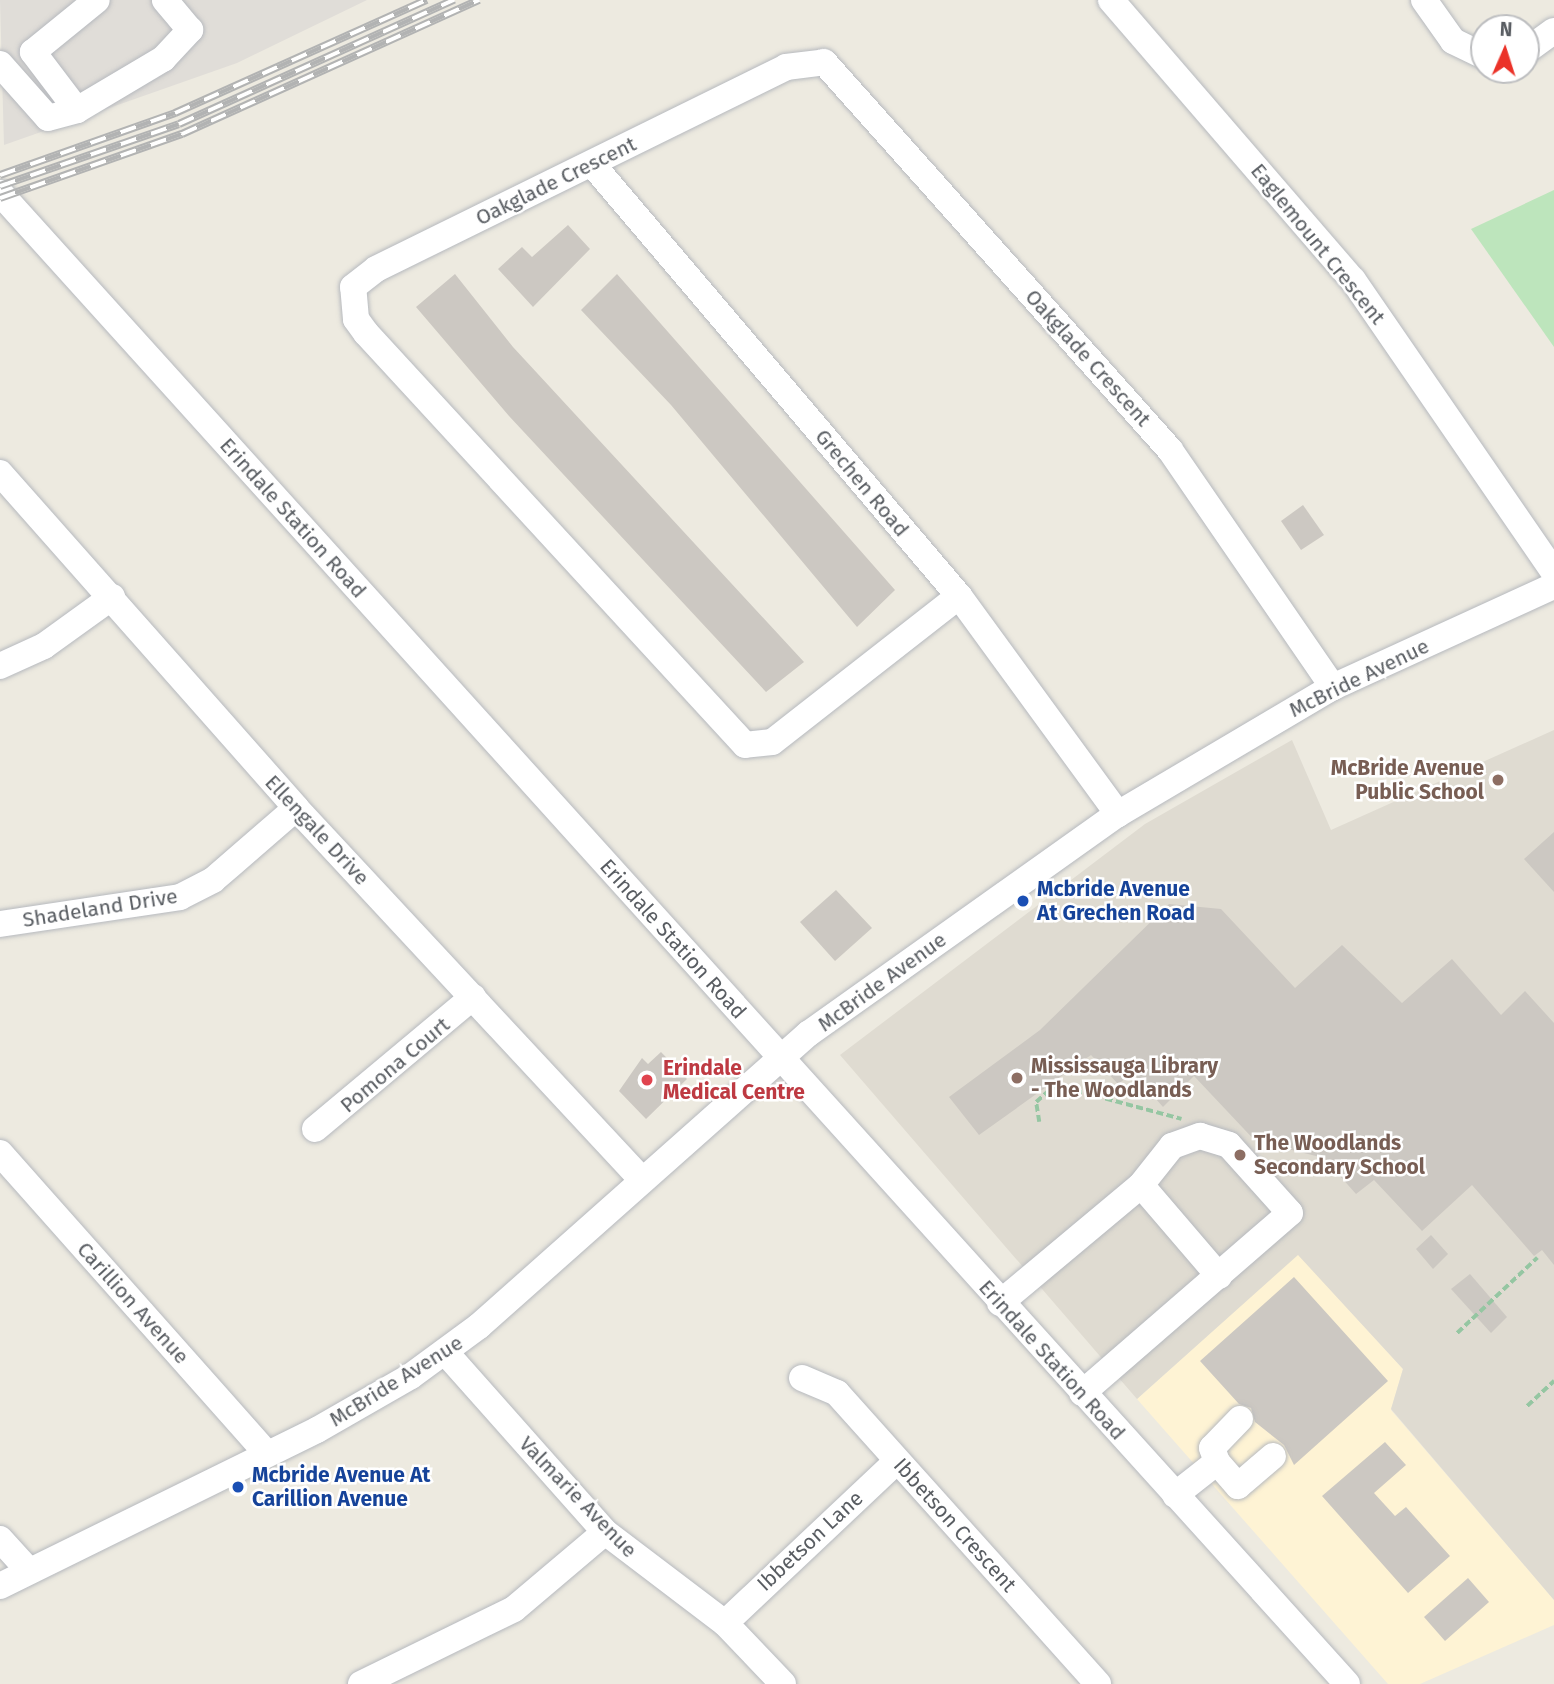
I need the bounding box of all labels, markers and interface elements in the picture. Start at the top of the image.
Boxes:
north arrow [1470,14,1540,84]
text: N [1499,18,1513,41]
street label: Oakglade Crescent [472,131,640,231]
street label: Eaglemount Crescent [1245,158,1391,330]
street label: Oakglade Crescent [1020,284,1156,432]
street label: Grechen Road [810,424,914,542]
street label: Erindale Station Road [215,433,371,603]
street label: McBride Avenue [1285,633,1433,723]
place label: McBride Avenue Public School [1331,755,1484,805]
street label: Ellengale Drive [260,770,374,890]
marker: McBride Avenue Public School [1490,772,1506,788]
street label: Erindale Station Road [595,854,751,1024]
place label: Mcbride Avenue At Grechen Road [1037,876,1195,926]
street label: Shadeland Drive [21,883,179,933]
marker: Mcbride Avenue At Grechen Road [1015,893,1031,909]
street label: McBride Avenue [813,927,951,1037]
street label: Pomona Court [335,1012,455,1118]
place label: Mississauga Library - The Woodlands [1031,1053,1218,1103]
place label: Erindale Medical Centre [663,1055,805,1105]
marker: Erindale Medical Centre [637,1070,657,1090]
marker: Mississauga Library - The Woodlands [1009,1070,1025,1086]
place label: The Woodlands Secondary School [1254,1130,1425,1180]
marker: The Woodlands Secondary School [1232,1147,1248,1163]
street label: Carillion Avenue [72,1237,194,1369]
street label: Erindale Station Road [974,1275,1130,1445]
street label: McBride Avenue [325,1330,467,1432]
street label: Valmarie Avenue [514,1431,642,1563]
street label: Ibbetson Crescent [888,1453,1022,1597]
place label: Mcbride Avenue At Carillion Avenue [252,1462,430,1512]
marker: Mcbride Avenue At Carillion Avenue [230,1479,246,1495]
street label: Ibbetson Lane [752,1486,868,1596]

